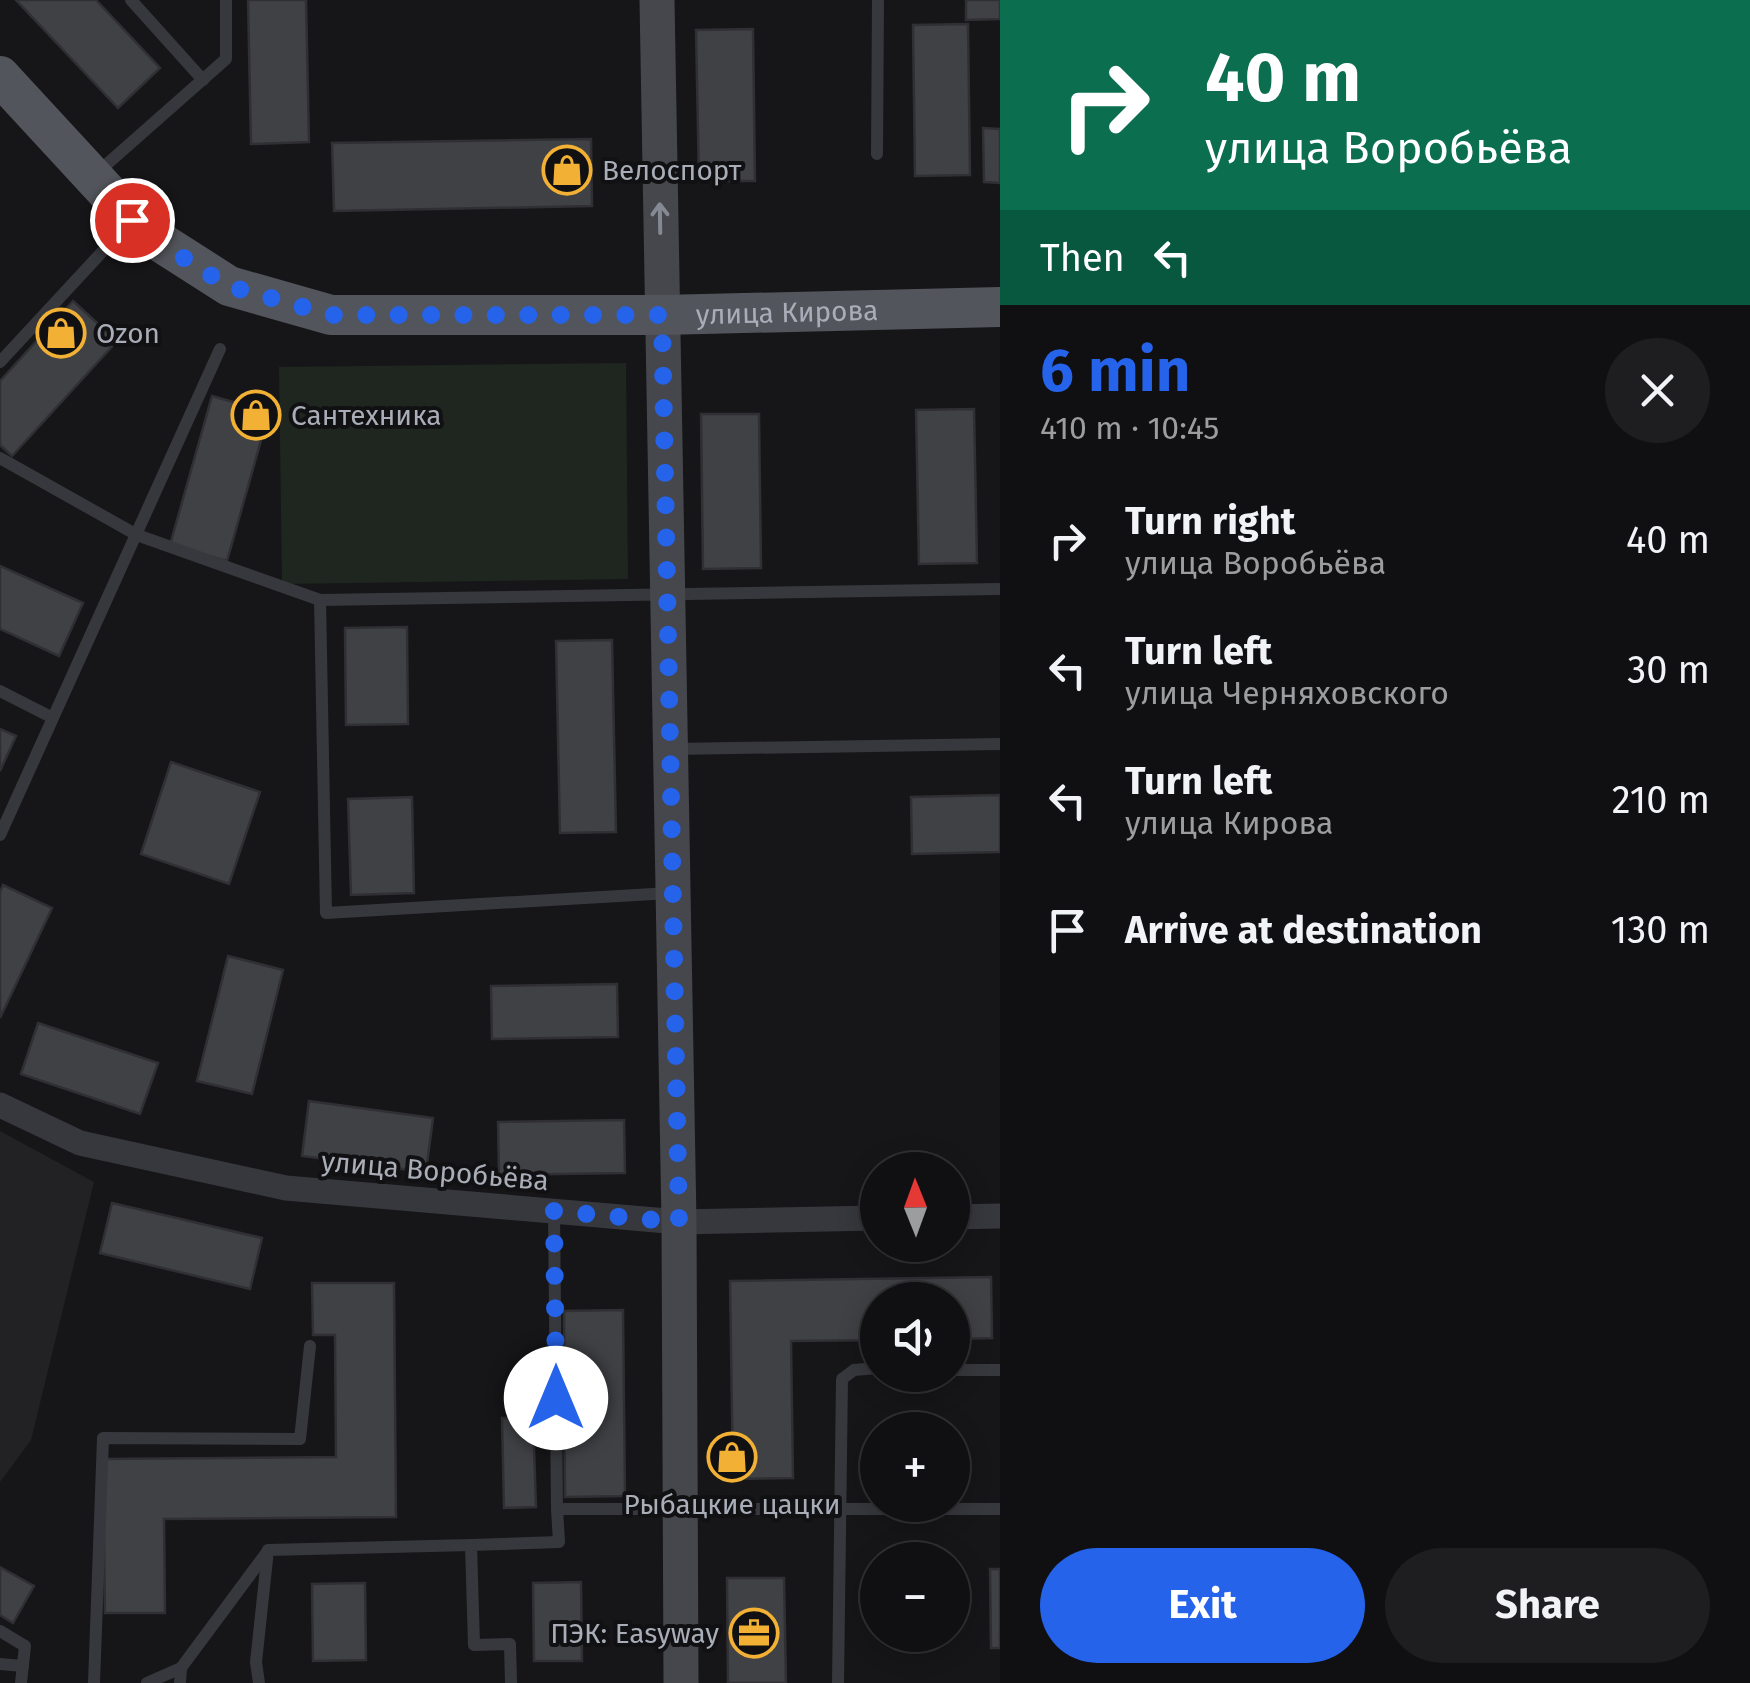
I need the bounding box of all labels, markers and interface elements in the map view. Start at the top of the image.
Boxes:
text: 40 m [1205,36,1361,120]
icon: right [1040,40,1170,170]
text: улица Воробьёва [1205,121,1572,175]
shop icon: Велоспорт [541,144,593,196]
place label: Велоспорт [602,154,742,187]
pin [90,178,175,263]
icon: arrive [105,193,160,248]
one-way arrow [651,202,670,234]
icon: left [1145,230,1200,285]
text: Then [1040,235,1125,281]
street label: улица Кирова [695,293,879,331]
shop icon: Ozon [35,307,87,359]
place label: Ozon [96,317,160,350]
text: 6 min [1040,335,1190,407]
button: close [1605,338,1710,443]
shop icon: Сантехника [230,389,282,441]
place label: Сантехника [291,399,442,432]
text: 410 m · 10:45 [1040,409,1219,447]
text: Turn right [1125,498,1295,544]
icon: right [1040,513,1095,568]
text: 40 m [1626,517,1710,563]
text: улица Воробьёва [1125,544,1386,582]
text: Turn left [1125,628,1272,674]
icon: left [1040,643,1095,698]
text: 30 m [1627,647,1710,693]
text: улица Черняховского [1125,674,1449,712]
text: Turn left [1125,758,1272,804]
icon: left [1040,773,1095,828]
text: 210 m [1612,777,1710,823]
text: улица Кирова [1125,804,1334,842]
icon: arrive [1040,903,1095,958]
text: Arrive at destination [1125,907,1482,953]
text: 130 m [1611,907,1710,953]
street label: улица Воробьёва [320,1145,550,1197]
north arrow [860,1152,970,1262]
map controls [860,1152,970,1652]
button: sound [860,1282,970,1392]
position arrow [504,1346,608,1450]
button: + [860,1412,970,1522]
shop icon: Рыбацкие цацки [706,1431,758,1483]
place label: Рыбацкие цацки [623,1488,841,1521]
button: − [860,1542,970,1652]
button: Exit [1040,1548,1365,1663]
button: Share [1385,1548,1710,1663]
office icon: ПЭК: Easyway [728,1607,780,1659]
place label: ПЭК: Easyway [550,1617,719,1650]

